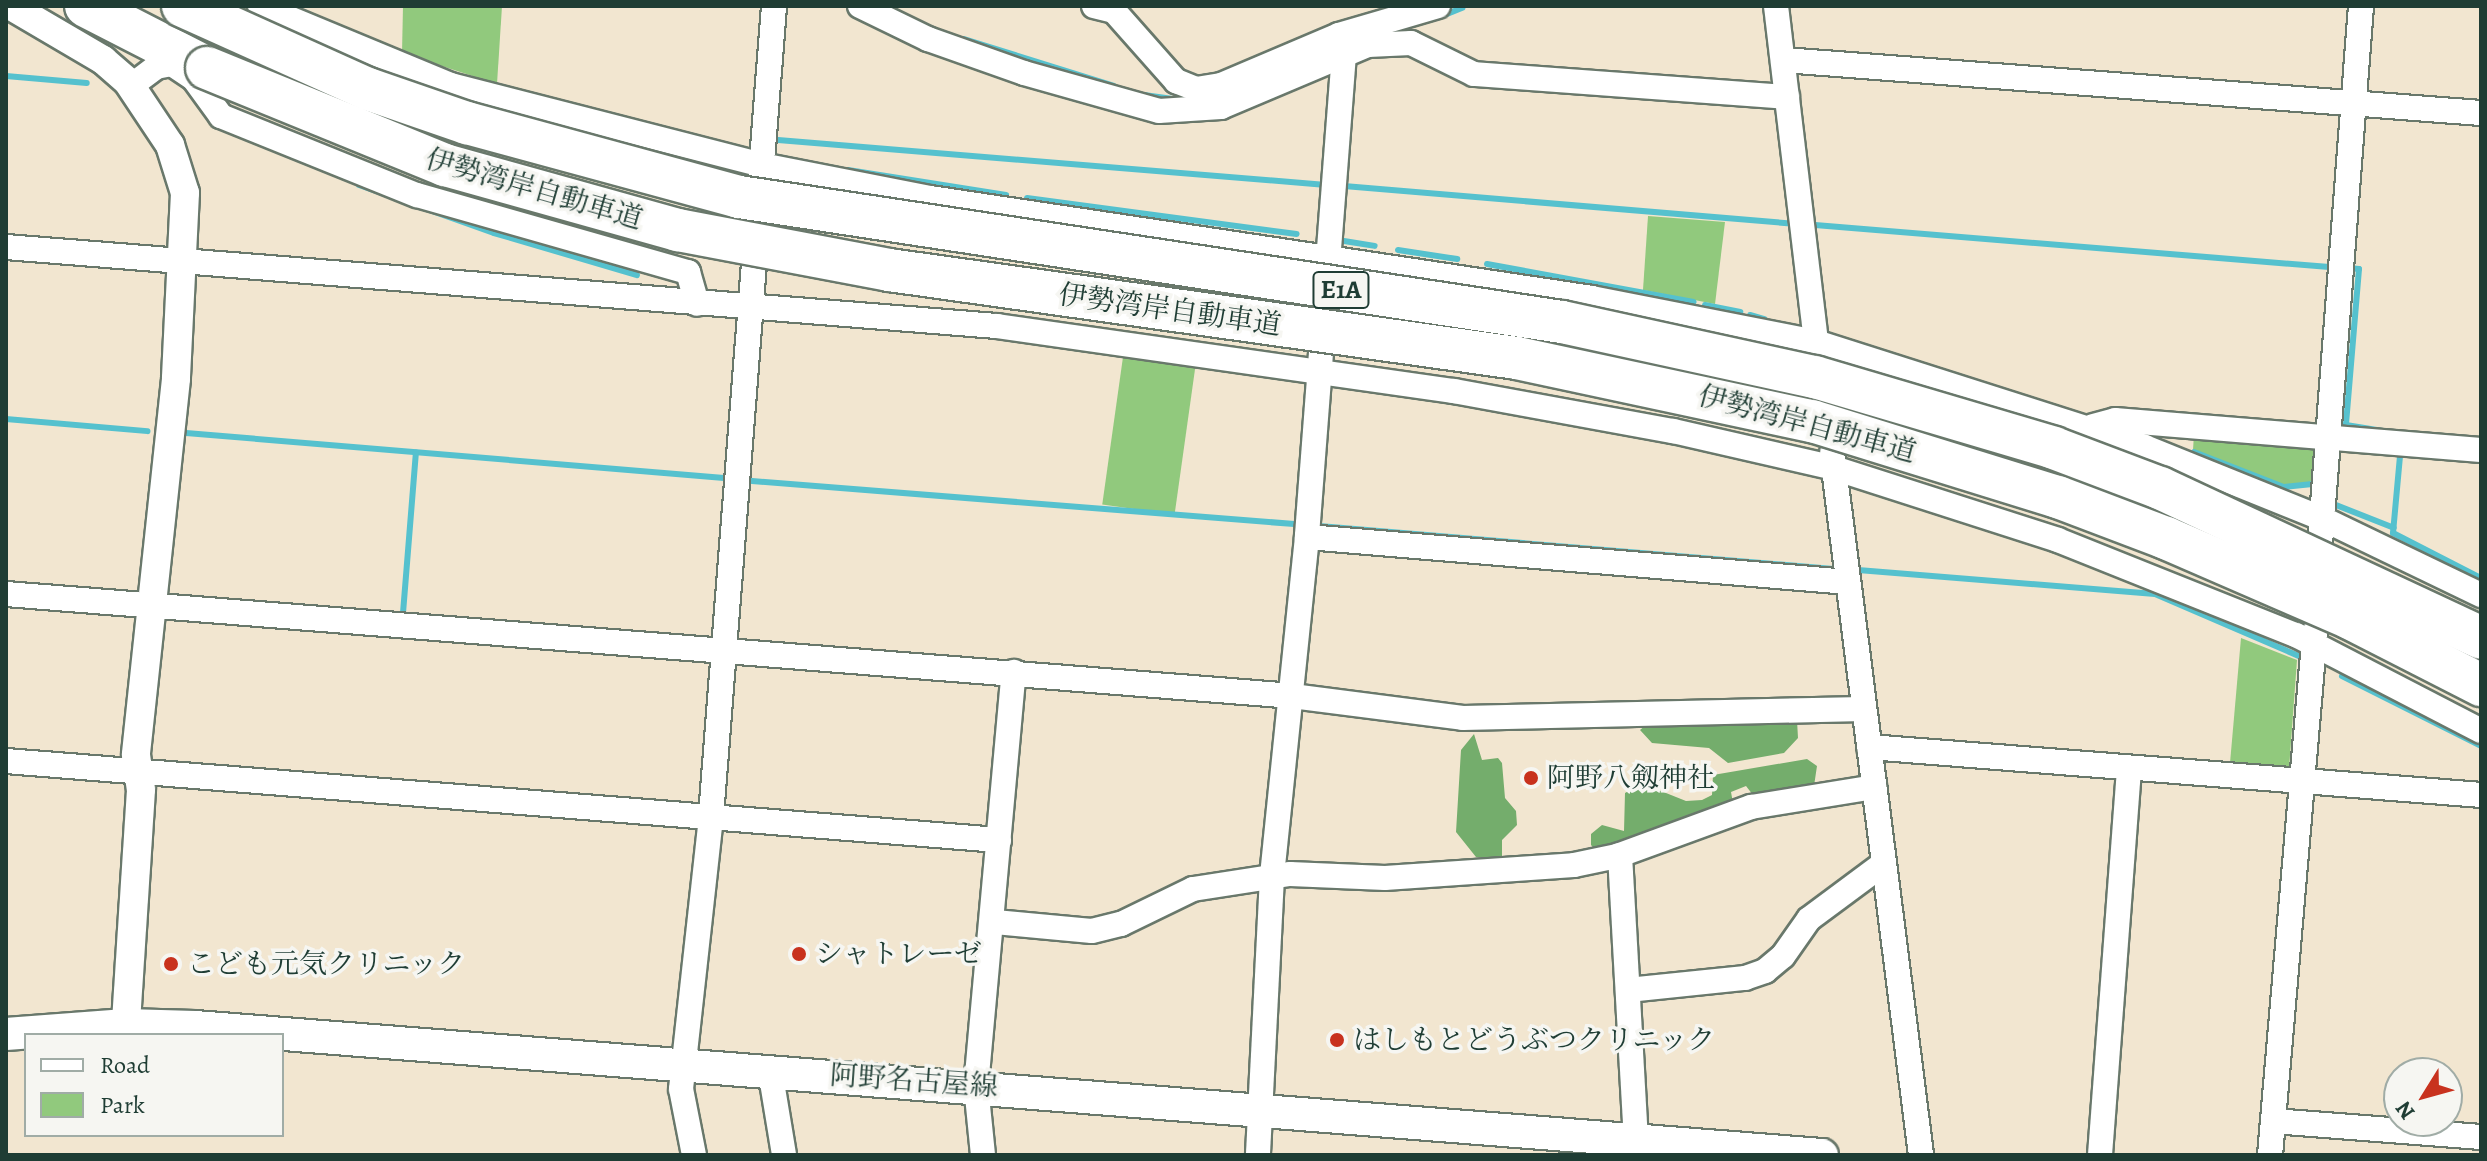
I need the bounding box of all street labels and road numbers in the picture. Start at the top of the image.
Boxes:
street label: 伊勢湾岸自動車道 [422,142,646,236]
road number: E1A [1311,268,1371,312]
street label: 伊勢湾岸自動車道 [1057,278,1283,342]
street label: 伊勢湾岸自動車道 [1694,379,1920,469]
street label: 阿野名古屋線 [829,1058,999,1104]

